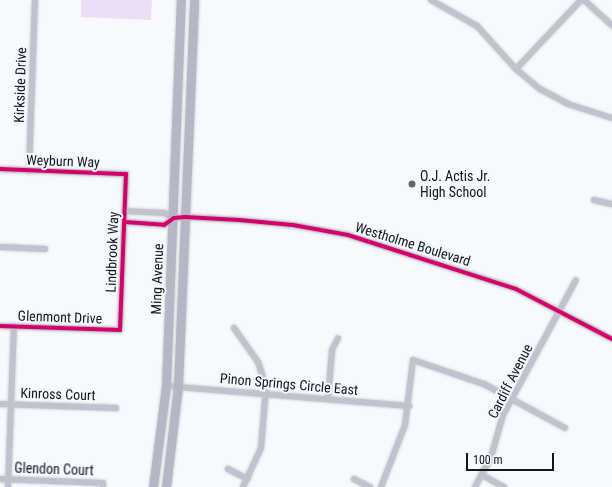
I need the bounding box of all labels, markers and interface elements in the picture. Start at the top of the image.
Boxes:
street label: Kirkside Drive [10,47,30,123]
street label: Weyburn Way [26,151,100,171]
place label: O.J. Actis Jr. High School [420,168,490,200]
marker: O.J. Actis Jr. High School [407,179,417,189]
street label: Lindbrook Way [102,211,122,293]
street label: Westholme Boulevard [353,218,473,270]
street label: Ming Avenue [147,243,167,315]
street label: Glenmont Drive [18,307,102,327]
street label: Cardiff Avenue [484,341,536,421]
street label: Pinon Springs Circle East [219,370,359,398]
street label: Kinross Court [20,384,96,404]
scale bar [468,445,556,471]
text: 100 m [473,453,503,467]
street label: Glendon Court [14,459,94,479]

